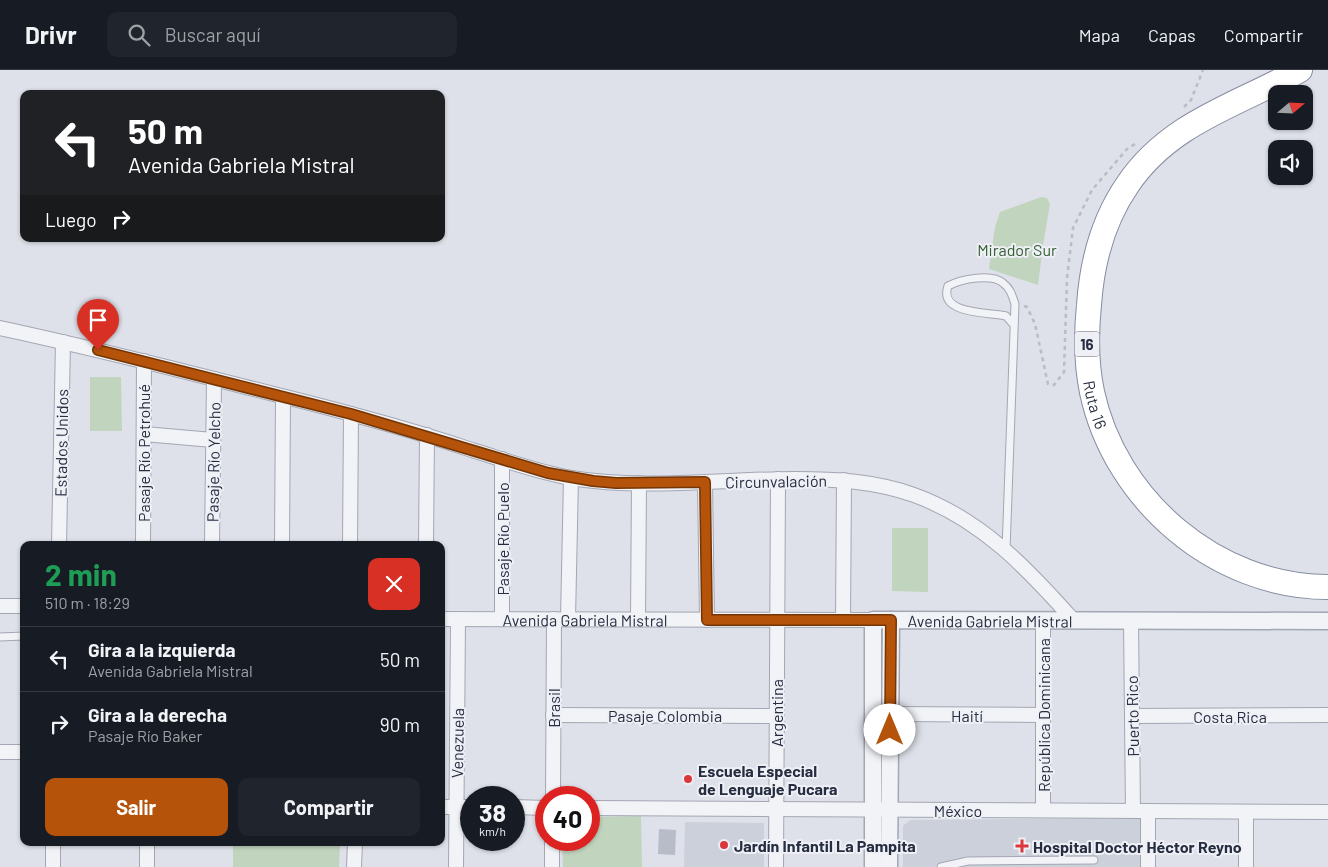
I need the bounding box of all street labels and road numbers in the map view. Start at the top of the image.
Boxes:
road number: 16 [1074,332,1100,356]
street label: Ruta 16 [1081,379,1112,431]
street label: Pasaje Río Petrohué [134,384,153,522]
street label: Estados Unidos [51,389,71,497]
street label: Pasaje Río Yelcho [202,402,224,522]
street label: Circunvalación [725,471,827,491]
street label: Pasaje Río Puelo [493,482,512,596]
street label: Avenida Gabriela Mistral [503,610,667,629]
street label: Avenida Gabriela Mistral [908,611,1072,630]
street label: República Dominicana [1034,638,1053,792]
street label: Puerto Rico [1122,675,1142,757]
street label: Argentina [767,679,786,747]
street label: Brasil [544,688,563,728]
street label: Pasaje Colombia [608,706,722,725]
street label: Haití [951,706,984,725]
street label: Costa Rica [1193,707,1267,726]
street label: Venezuela [447,708,467,778]
street label: México [934,801,982,820]

